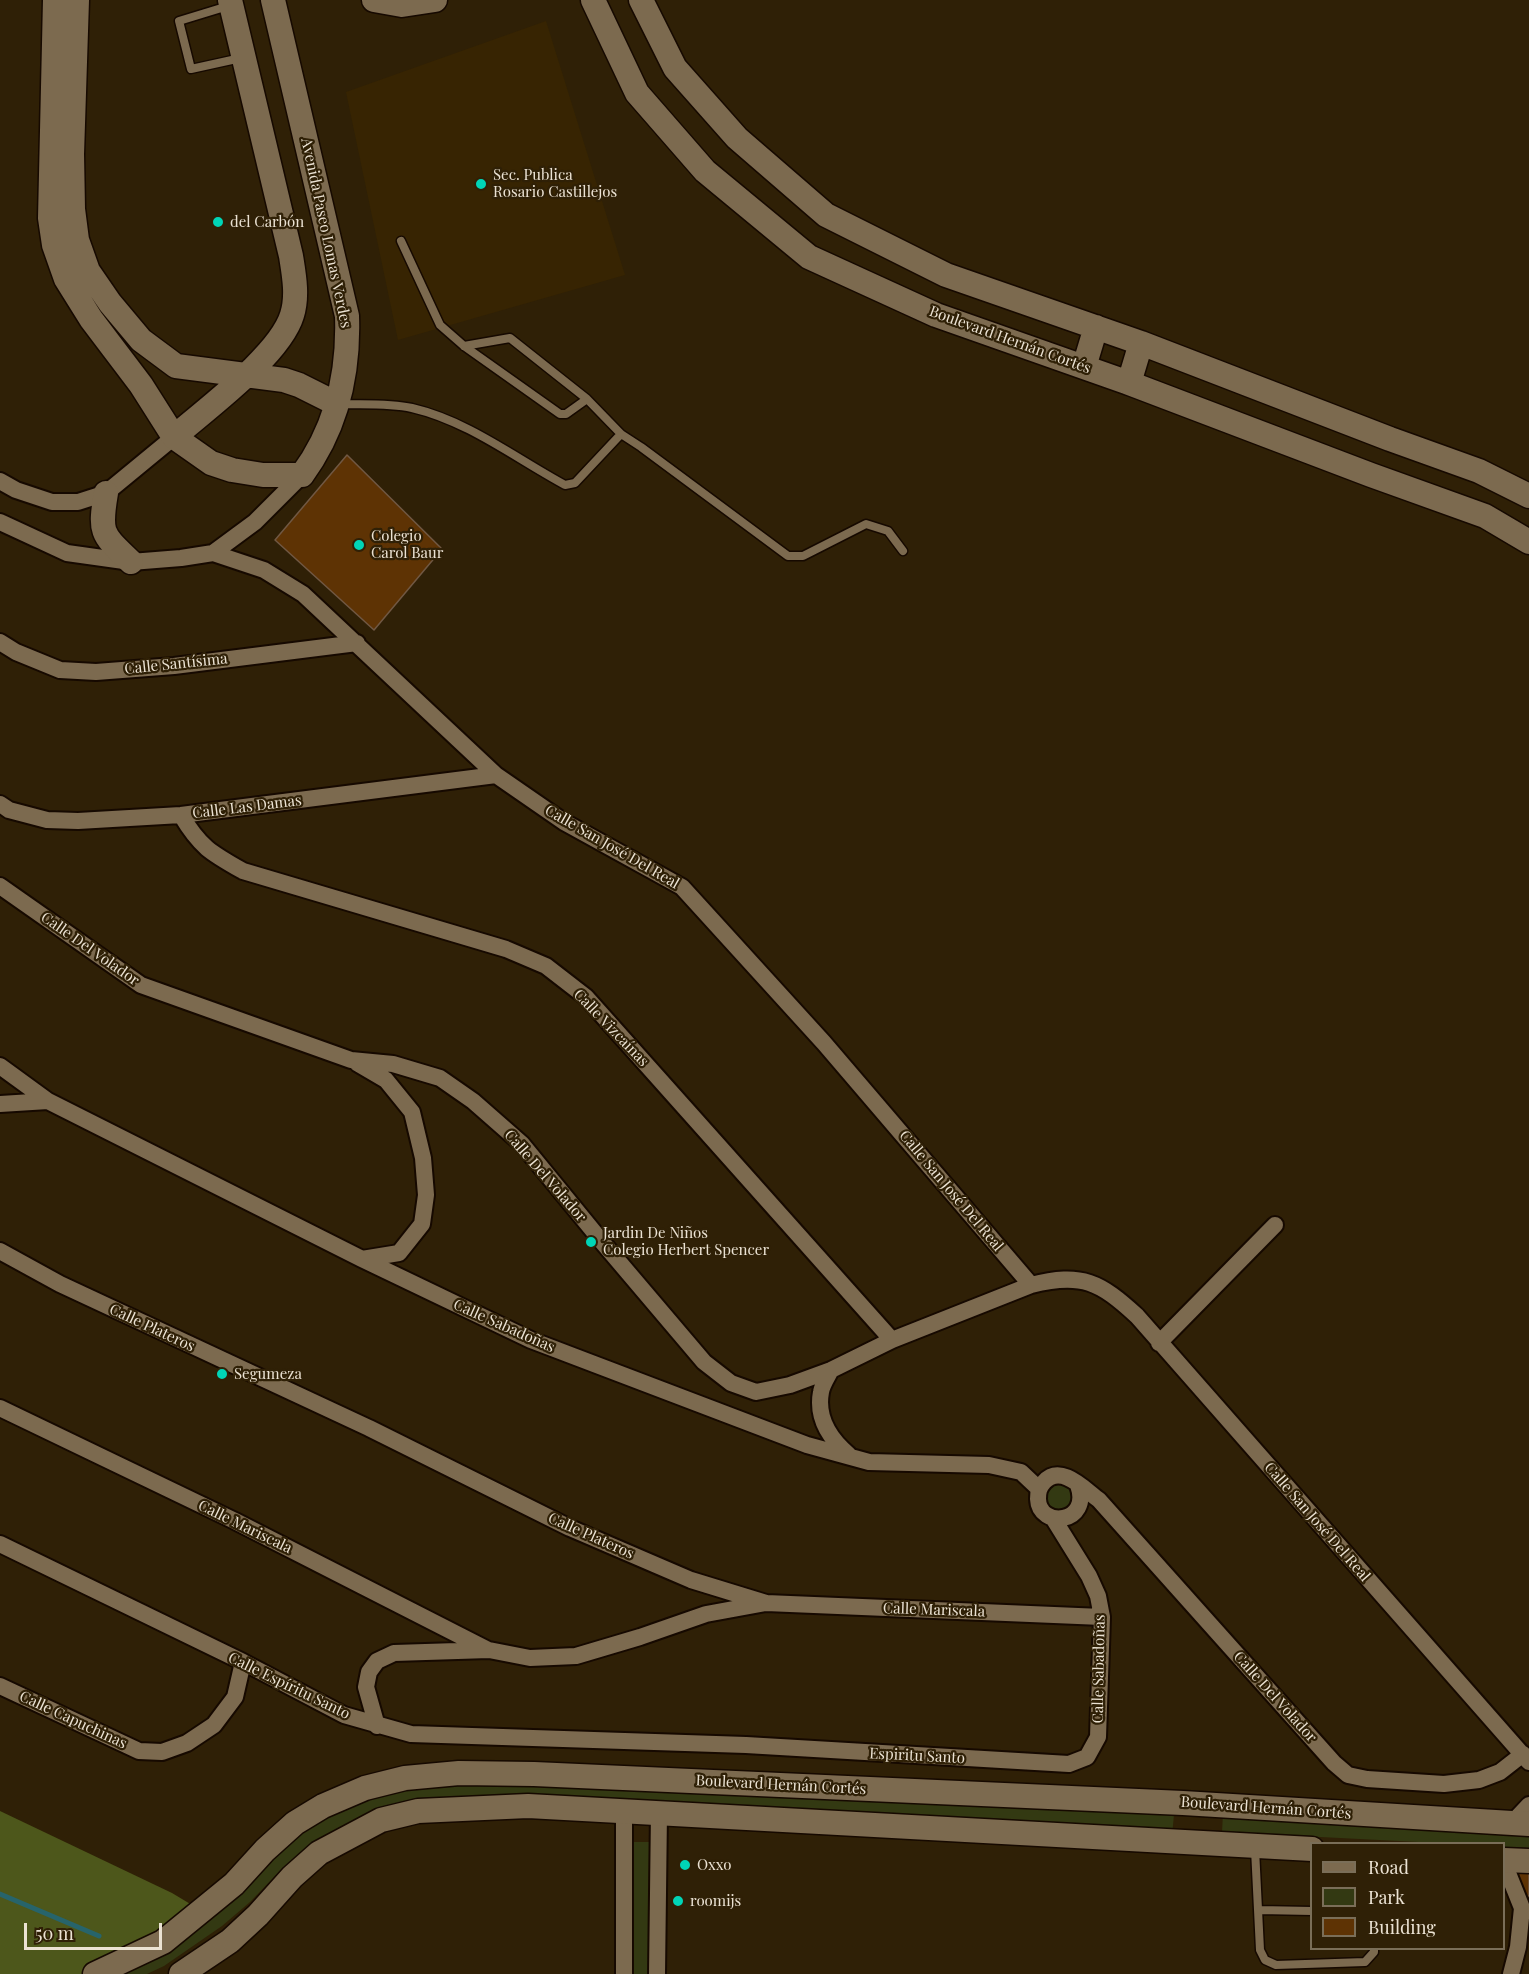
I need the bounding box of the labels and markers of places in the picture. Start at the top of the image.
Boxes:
place label: Sec. Publica Rosario Castillejos [493,166,617,201]
marker: Sec. Publica Rosario Castillejos [474,177,488,191]
place label: del Carbón [230,213,304,231]
marker: del Carbón [211,215,225,229]
place label: Colegio Carol Baur [371,527,443,562]
marker: Colegio Carol Baur [352,538,366,552]
place label: Jardin De Niños Colegio Herbert Spencer [603,1224,769,1259]
marker: Jardin De Niños Colegio Herbert Spencer [584,1235,598,1249]
place label: Segumeza [234,1365,302,1383]
marker: Segumeza [215,1367,229,1381]
place label: Oxxo [697,1856,731,1874]
marker: Oxxo [678,1858,692,1872]
place label: roomijs [690,1892,741,1910]
marker: roomijs [671,1894,685,1908]

